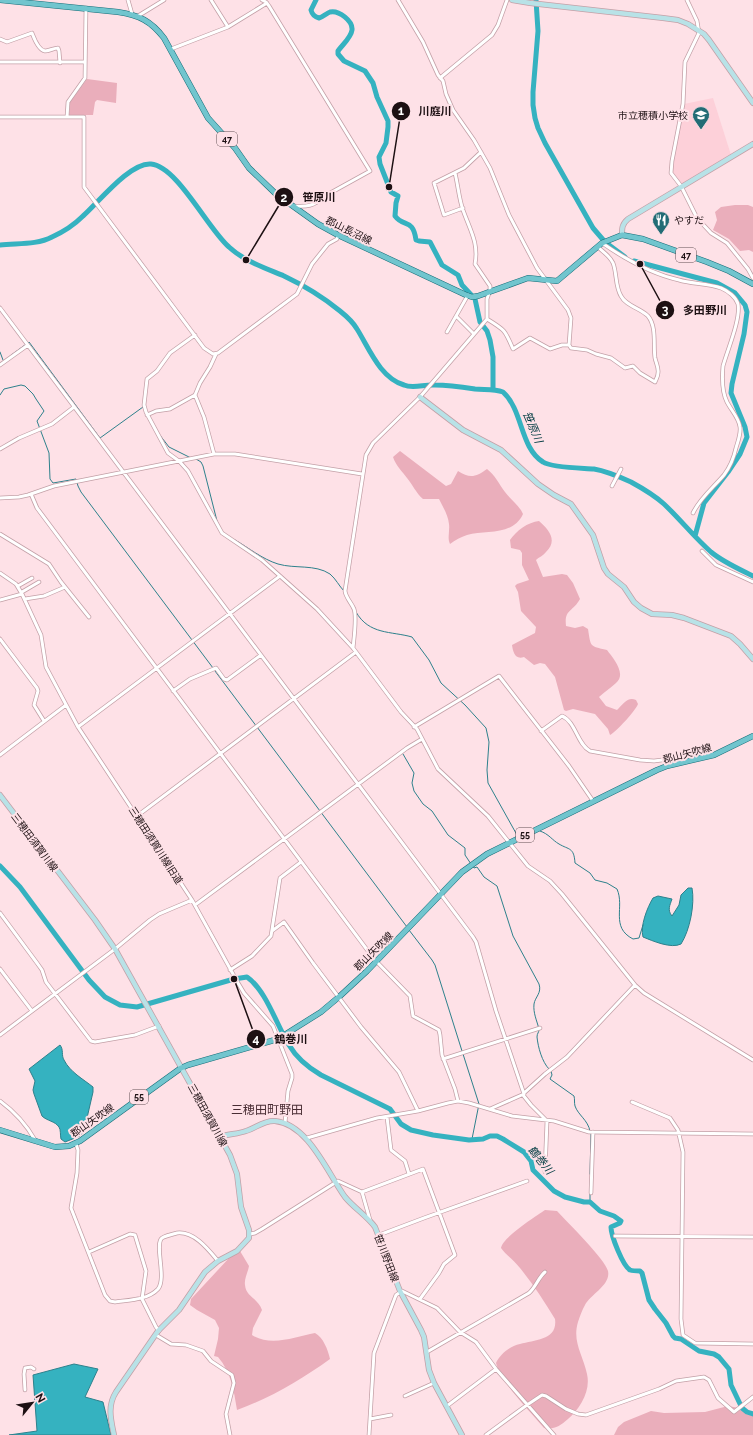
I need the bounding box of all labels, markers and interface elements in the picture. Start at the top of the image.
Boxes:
callout: 川庭川 [391,99,460,122]
text: 1 [398,104,404,118]
text: 川庭川 [419,105,452,118]
school or university icon: 市立穂積小学校 [691,105,711,130]
place label: 市立穂積小学校 [618,110,688,121]
road number: 47 [217,132,237,146]
callout: 笹原川 [274,186,343,209]
text: 2 [281,191,288,205]
text: 笹原川 [303,191,336,204]
restaurant icon: やすだ [651,210,671,235]
street label: 郡山長沼線 [324,215,374,246]
place label: やすだ [674,215,704,226]
road number: 47 [676,248,696,262]
callout: 多田野川 [655,298,735,321]
text: 3 [662,303,669,317]
text: 多田野川 [683,304,727,317]
water label: 笹原川 [520,409,545,446]
street label: 郡山矢吹線 [662,742,713,765]
street label: 三穂田須賀川線旧道 [126,805,185,886]
street label: 三穂田須賀川線 [9,811,60,874]
road number: 55 [516,828,534,842]
street label: 郡山矢吹線 [352,930,395,973]
callout: 鶴巻川 [246,1028,315,1051]
text: 4 [253,1032,260,1046]
text: 鶴巻川 [274,1033,308,1046]
street label: 三穂田須賀川線 [186,1082,229,1149]
road number: 55 [130,1090,148,1104]
street label: 郡山矢吹線 [69,1102,116,1139]
district label: 三穂田町野田 [231,1103,303,1117]
water label: 鶴巻川 [525,1143,557,1178]
street label: 笹川野田線 [372,1233,401,1283]
north arrow [12,1383,52,1423]
text: N [32,1391,48,1405]

